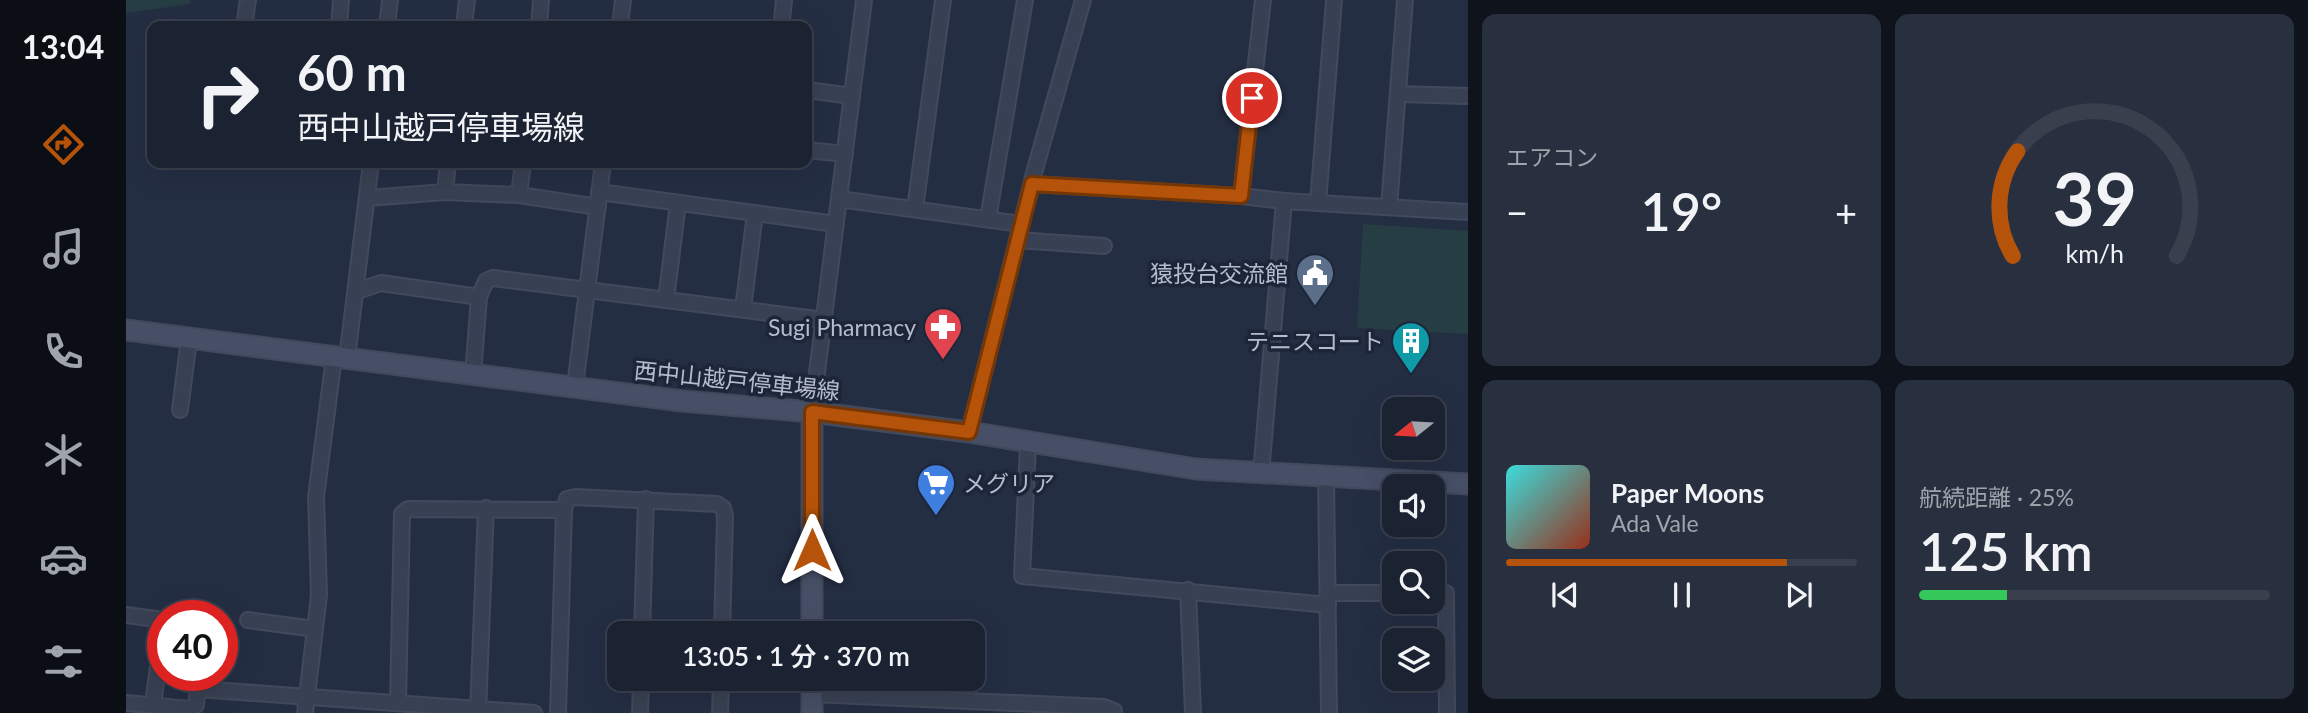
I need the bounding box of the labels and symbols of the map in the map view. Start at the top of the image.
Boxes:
pin [1222,68,1282,128]
public building icon: 猿投台交流館 [1294,252,1336,307]
place label: 猿投台交流館 [1150,259,1288,287]
pharmacy icon: Sugi Pharmacy [922,306,964,361]
place label: Sugi Pharmacy [768,313,916,341]
building icon: テニスコート [1390,320,1432,375]
place label: テニスコート [1246,327,1384,355]
street label: 西中山越戸停車場線 [633,355,841,405]
north arrow [1382,397,1446,460]
supermarket icon: メグリア [915,462,957,517]
place label: メグリア [963,469,1055,497]
position arrow [775,513,849,587]
speed limit sign: 40 [147,600,238,691]

